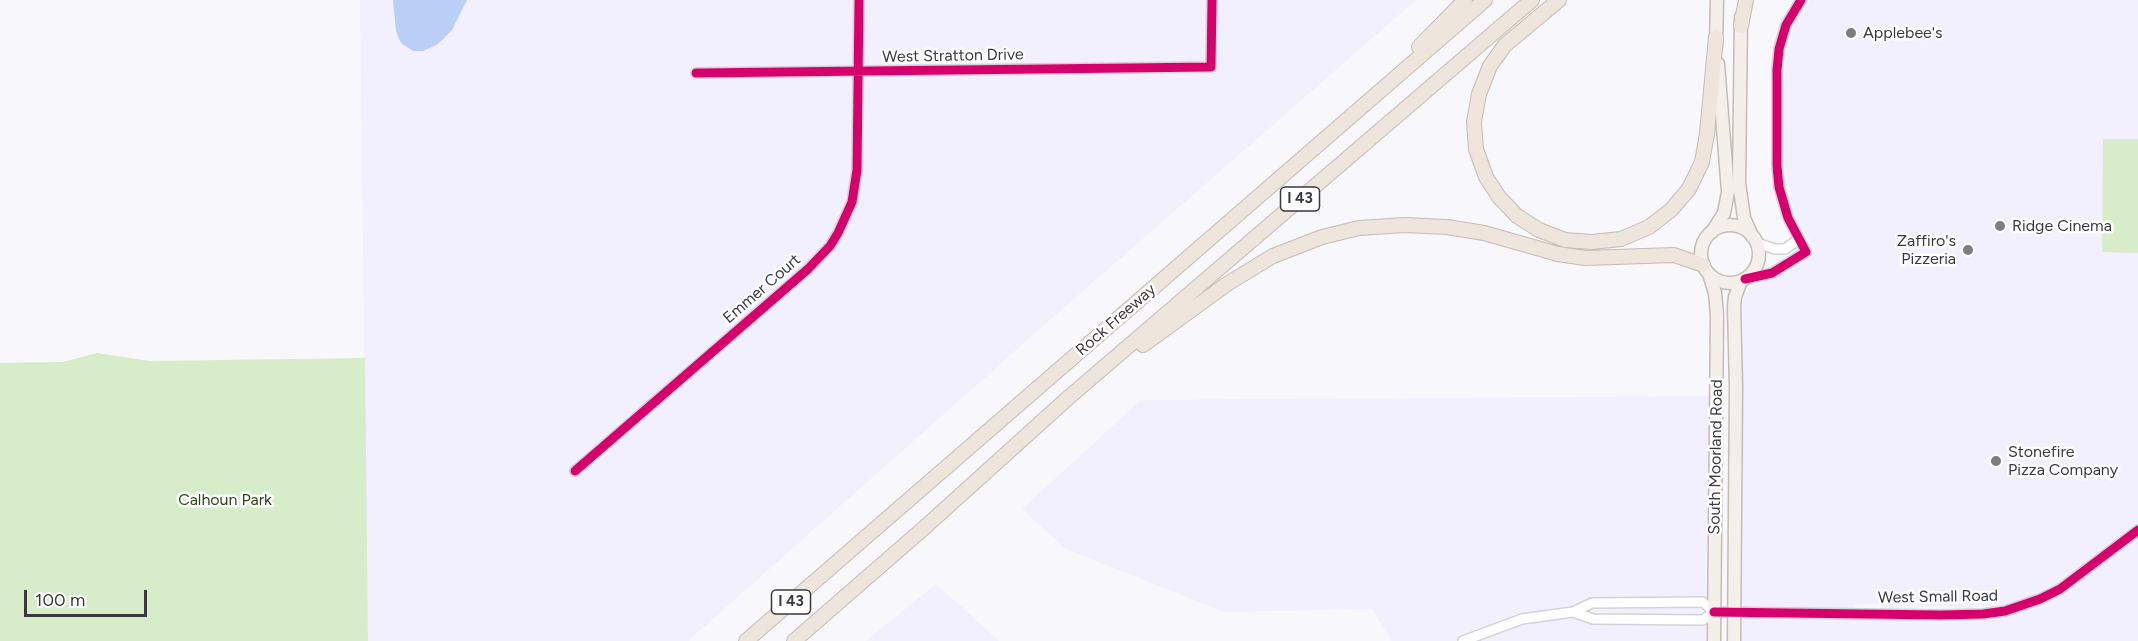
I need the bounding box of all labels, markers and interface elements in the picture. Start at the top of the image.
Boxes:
place label: Applebee's [1863,23,1943,43]
marker: Applebee's [1844,26,1858,40]
street label: West Stratton Drive [882,45,1024,67]
road number: I 43 [1280,187,1320,211]
place label: Ridge Cinema [2012,216,2112,236]
marker: Ridge Cinema [1993,219,2007,233]
place label: Zaffiro's Pizzeria [1897,231,1956,269]
marker: Zaffiro's Pizzeria [1961,243,1975,257]
street label: Emmer Court [719,250,805,328]
street label: Rock Freeway [1072,280,1160,360]
street label: South Moorland Road [1705,379,1727,535]
place label: Stonefire Pizza Company [2008,442,2118,480]
marker: Stonefire Pizza Company [1989,454,2003,468]
park label: Calhoun Park [178,490,272,510]
scale bar [27,578,150,616]
street label: West Small Road [1878,586,1998,608]
text: 100 m [35,589,85,611]
road number: I 43 [772,590,810,614]

